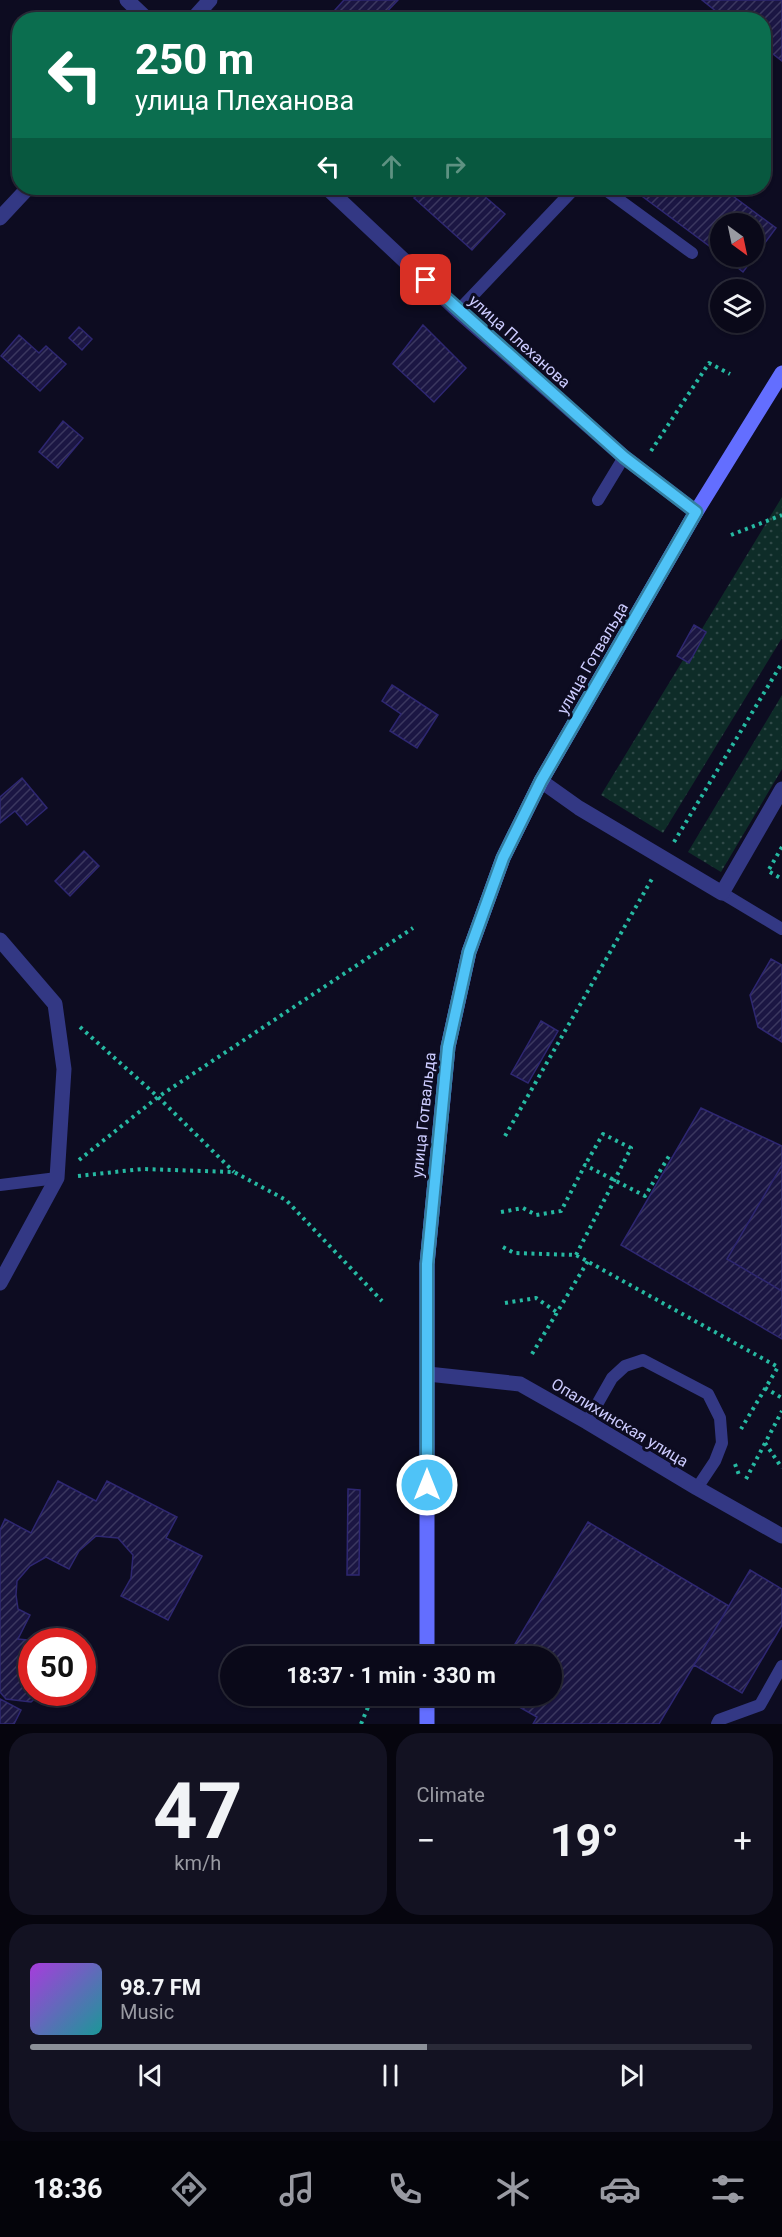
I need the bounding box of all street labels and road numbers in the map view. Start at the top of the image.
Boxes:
street label: улица Плеханова [465,291,574,392]
street label: улица Готвальда [553,599,632,718]
street label: улица Готвальда [407,1051,440,1179]
street label: Опалихинская улица [548,1374,692,1471]

